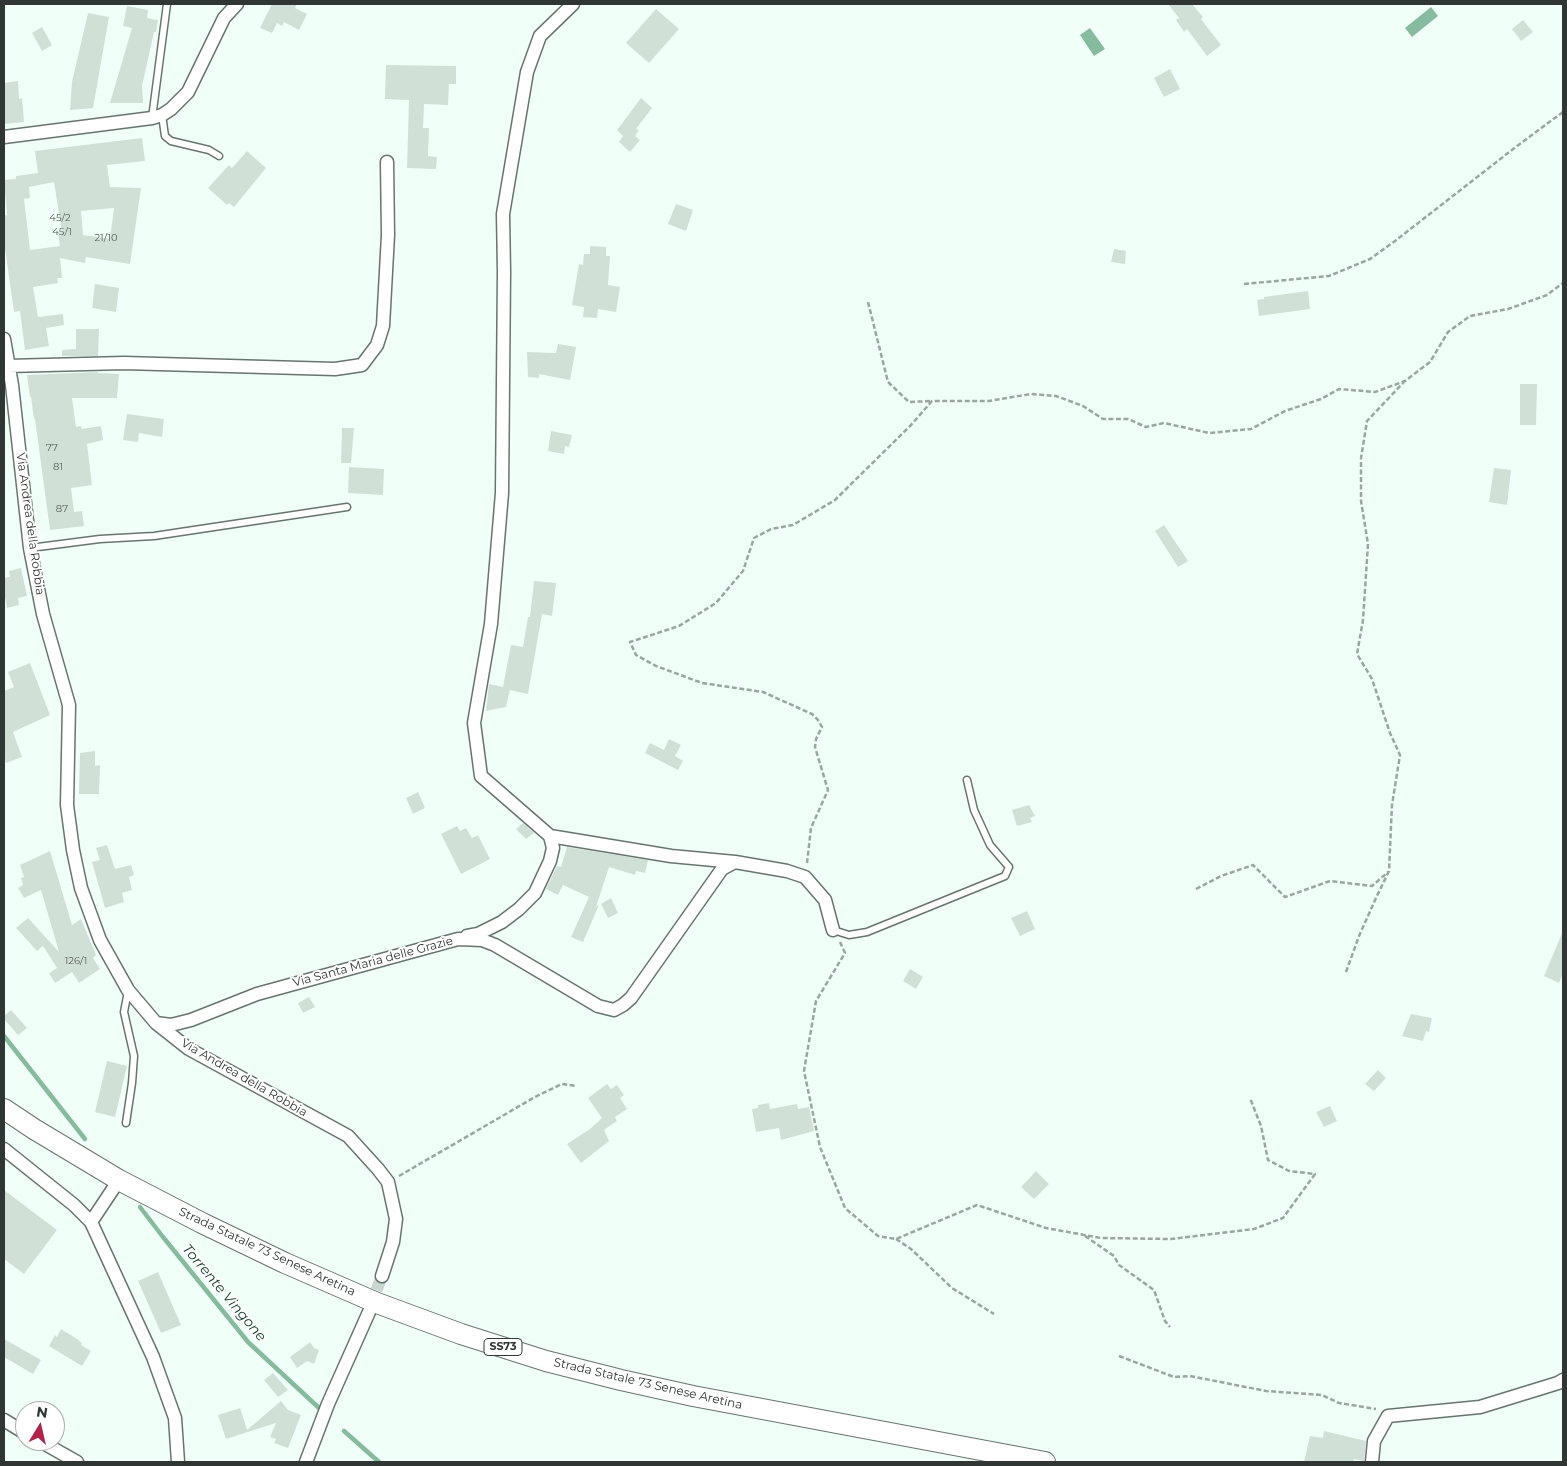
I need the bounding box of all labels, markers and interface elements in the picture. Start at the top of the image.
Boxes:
house number: 45/2 [49,212,71,224]
house number: 45/1 [52,226,72,238]
house number: 21/10 [94,232,118,244]
house number: 77 [46,442,58,454]
street label: Via Andrea della Robbia [13,452,47,596]
house number: 81 [53,461,63,473]
house number: 87 [56,503,68,515]
street label: Via Santa Maria delle Grazie [291,934,455,990]
house number: 126/1 [65,955,87,967]
street label: Via Andrea della Robbia [178,1036,310,1120]
street label: Strada Statale 73 Senese Aretina [176,1205,358,1299]
water label: Torrente Vingone [179,1241,269,1345]
road number: SS73 [484,1338,522,1355]
street label: Strada Statale 73 Senese Aretina [552,1355,744,1413]
north arrow [15,1401,65,1451]
text: N [35,1402,49,1422]

